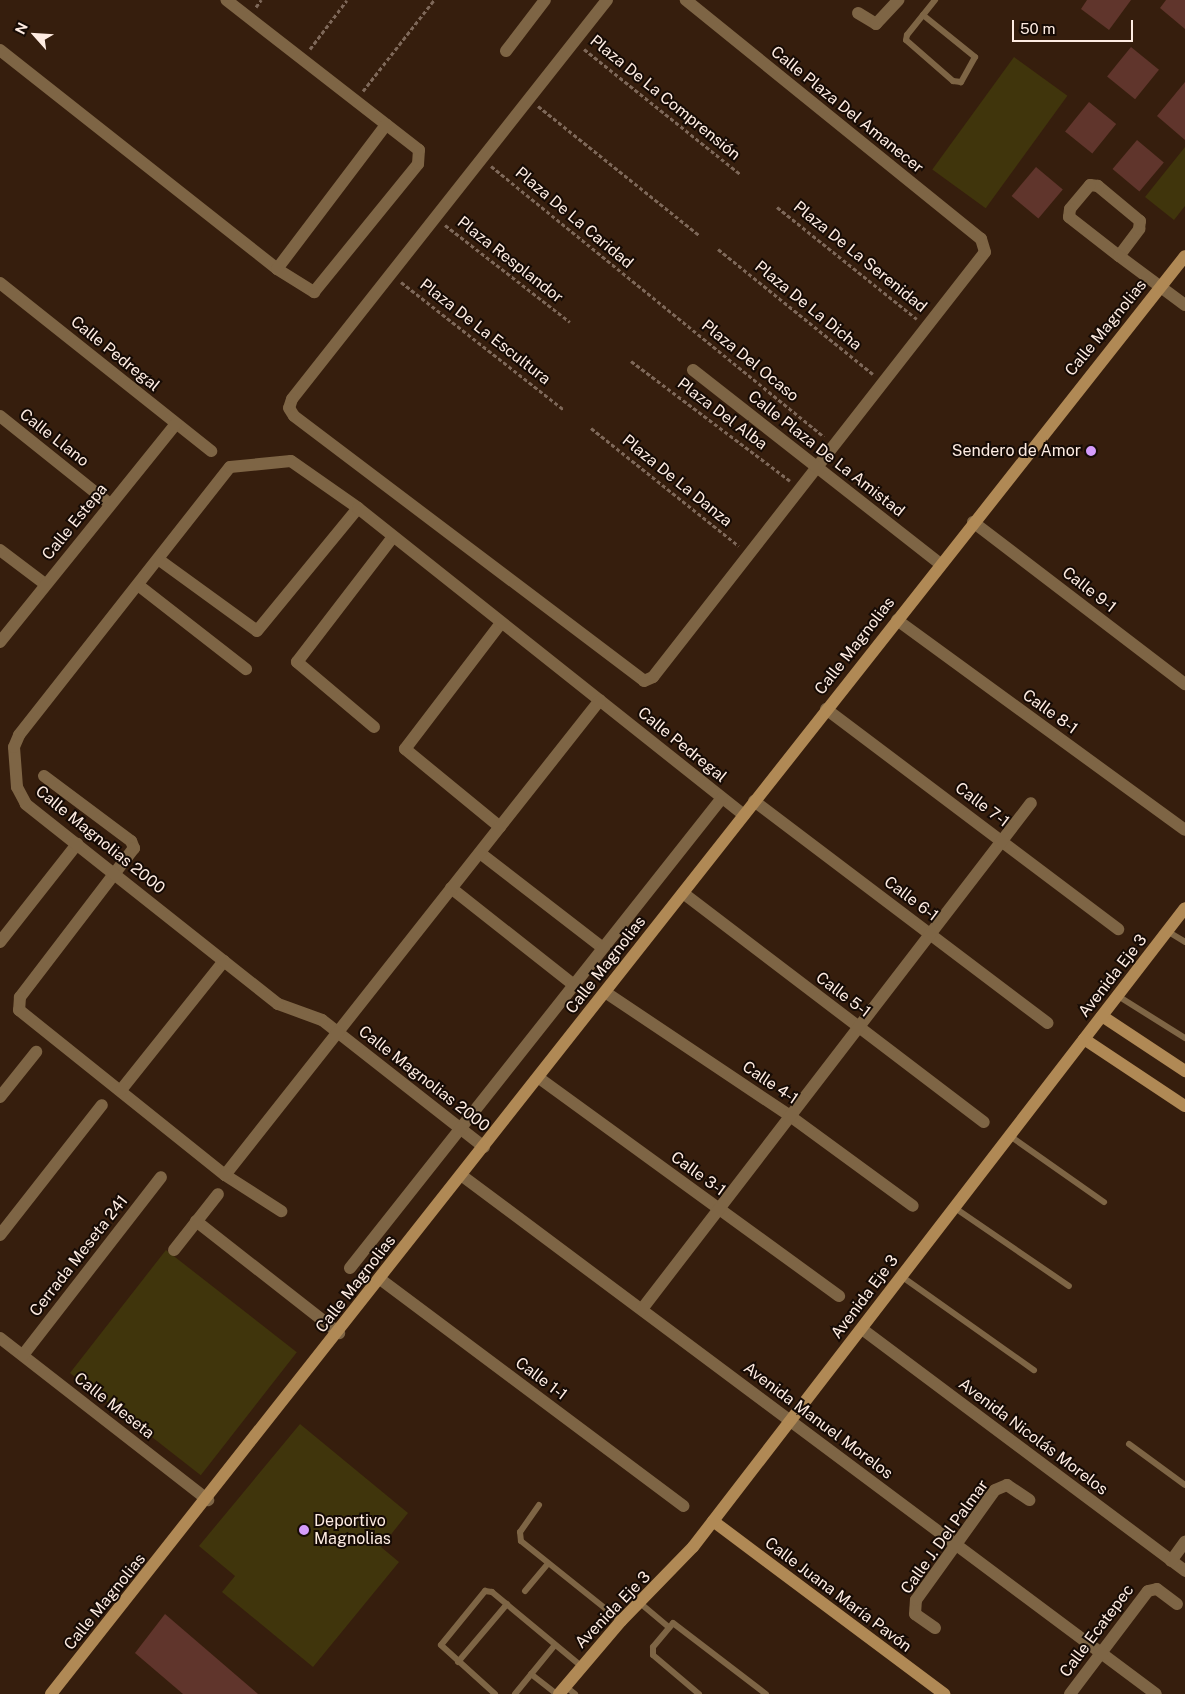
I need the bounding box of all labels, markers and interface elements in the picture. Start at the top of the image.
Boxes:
north arrow [10,10,60,60]
scale bar [1015,10,1136,42]
text: N [12,20,31,37]
text: 50 m [1020,20,1055,37]
street label: Plaza De La Comprensión [586,31,744,165]
street label: Calle Plaza Del Amanecer [767,42,927,178]
street label: Plaza De La Caridad [511,163,637,273]
street label: Plaza De La Serenidad [789,197,931,317]
street label: Plaza Resplandor [453,213,567,307]
street label: Plaza De La Dicha [751,257,865,355]
street label: Plaza De La Escultura [416,275,554,389]
street label: Calle Magnolias [1061,276,1151,380]
street label: Calle Pedregal [67,312,163,396]
street label: Plaza Del Ocaso [698,316,802,406]
street label: Plaza Del Alba [673,374,771,454]
street label: Calle Plaza De La Amistad [744,387,908,521]
street label: Calle Llano [15,405,93,471]
street label: Plaza De La Danza [618,431,736,531]
place label: Sendero de Amor [951,441,1081,461]
marker: Sendero de Amor [1085,445,1097,457]
street label: Calle Estepa [38,480,112,564]
street label: Calle 9-1 [1058,563,1120,617]
street label: Calle Magnolias [811,593,899,699]
street label: Calle 8-1 [1019,686,1081,738]
street label: Calle Pedregal [634,703,730,787]
street label: Calle 7-1 [951,778,1013,832]
street label: Calle Magnolias 2000 [31,782,169,898]
street label: Calle 6-1 [880,872,942,926]
street label: Calle Magnolias [562,912,650,1018]
street label: Avenida Eje 3 [1075,931,1151,1021]
street label: Calle 5-1 [812,968,874,1022]
street label: Calle Magnolias 2000 [355,1022,493,1136]
street label: Calle 4-1 [738,1057,802,1109]
street label: Calle 3-1 [667,1148,729,1200]
street label: Cerrada Meseta 241 [26,1192,132,1320]
street label: Calle Magnolias [312,1231,400,1337]
street label: Avenida Eje 3 [827,1251,903,1343]
street label: Calle 1-1 [511,1353,571,1405]
street label: Avenida Manuel Morelos [740,1359,896,1483]
street label: Calle Meseta [70,1369,158,1443]
street label: Avenida Nicolás Morelos [955,1375,1111,1499]
street label: Calle J. Del Palmar [897,1476,993,1598]
place label: Deportivo Magnolias [314,1511,391,1549]
marker: Deportivo Magnolias [298,1524,310,1536]
street label: Calle Juana María Pavón [761,1534,915,1656]
street label: Calle Magnolias [60,1550,150,1654]
street label: Avenida Eje 3 [571,1567,655,1653]
street label: Calle Ecatepec [1056,1581,1138,1681]

